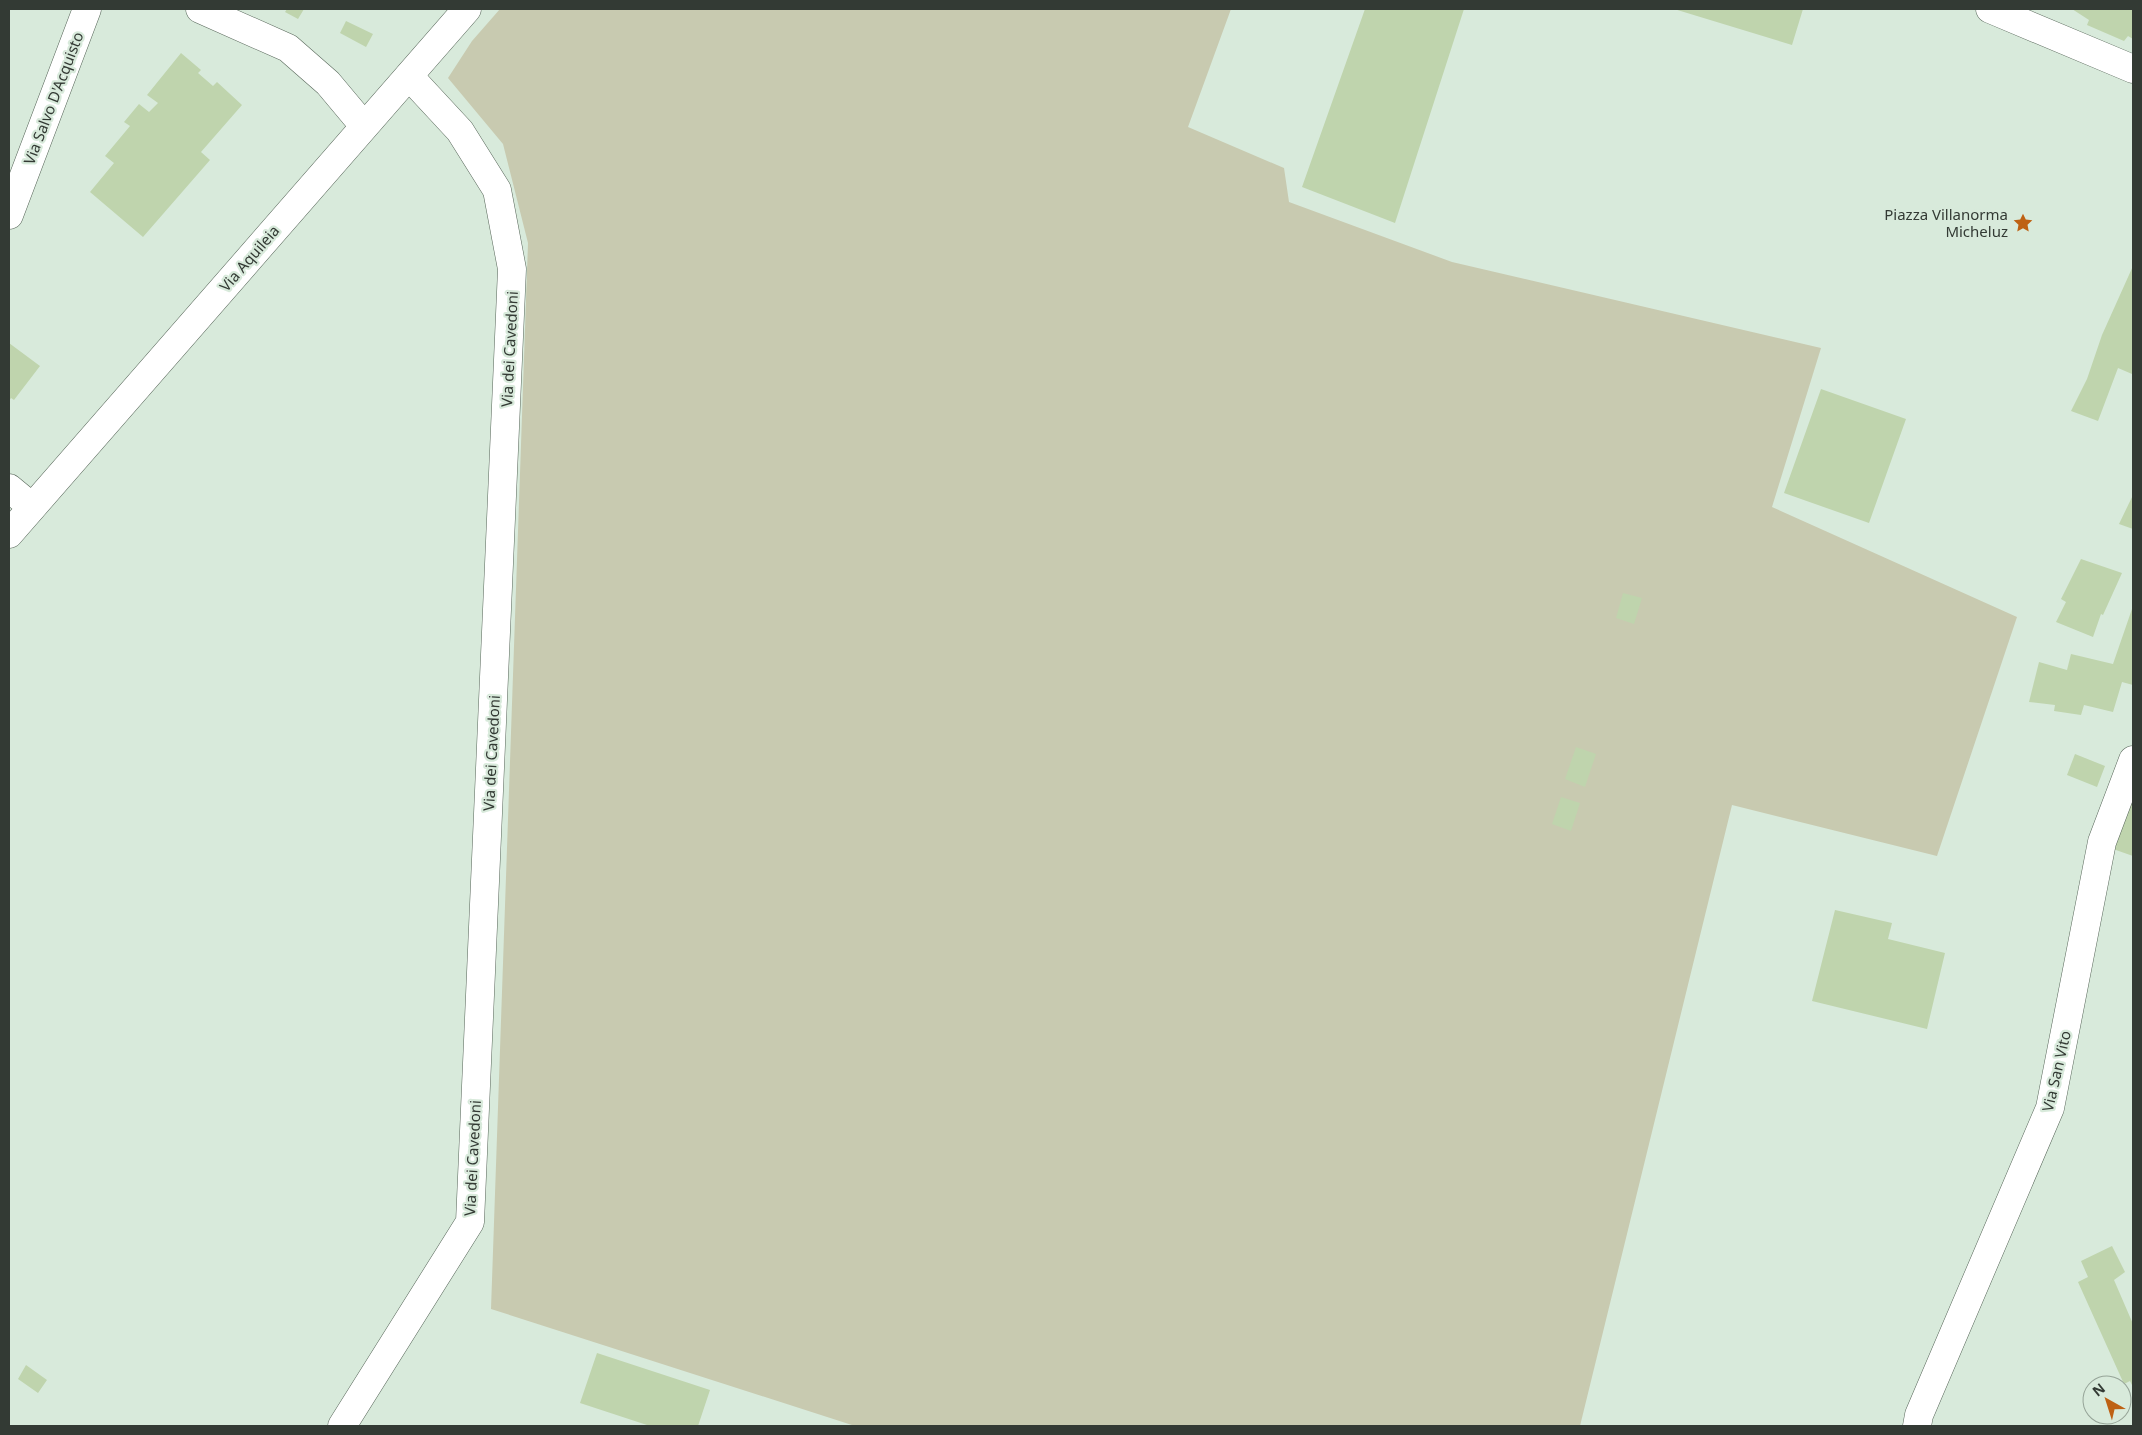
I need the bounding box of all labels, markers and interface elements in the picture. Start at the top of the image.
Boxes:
street label: Via Salvo D'Acquisto [19,29,87,167]
place label: Piazza Villanorma Micheluz [1884,204,2008,241]
place icon: Piazza Villanorma Micheluz [2012,212,2034,234]
street label: Via Aquileia [215,221,283,295]
street label: Via dei Cavedoni [496,291,522,407]
street label: Via dei Cavedoni [478,695,504,811]
street label: Via San Vito [2037,1029,2075,1113]
street label: Via dei Cavedoni [459,1100,485,1216]
north arrow [2082,1375,2132,1425]
text: N [2088,1379,2109,1400]

